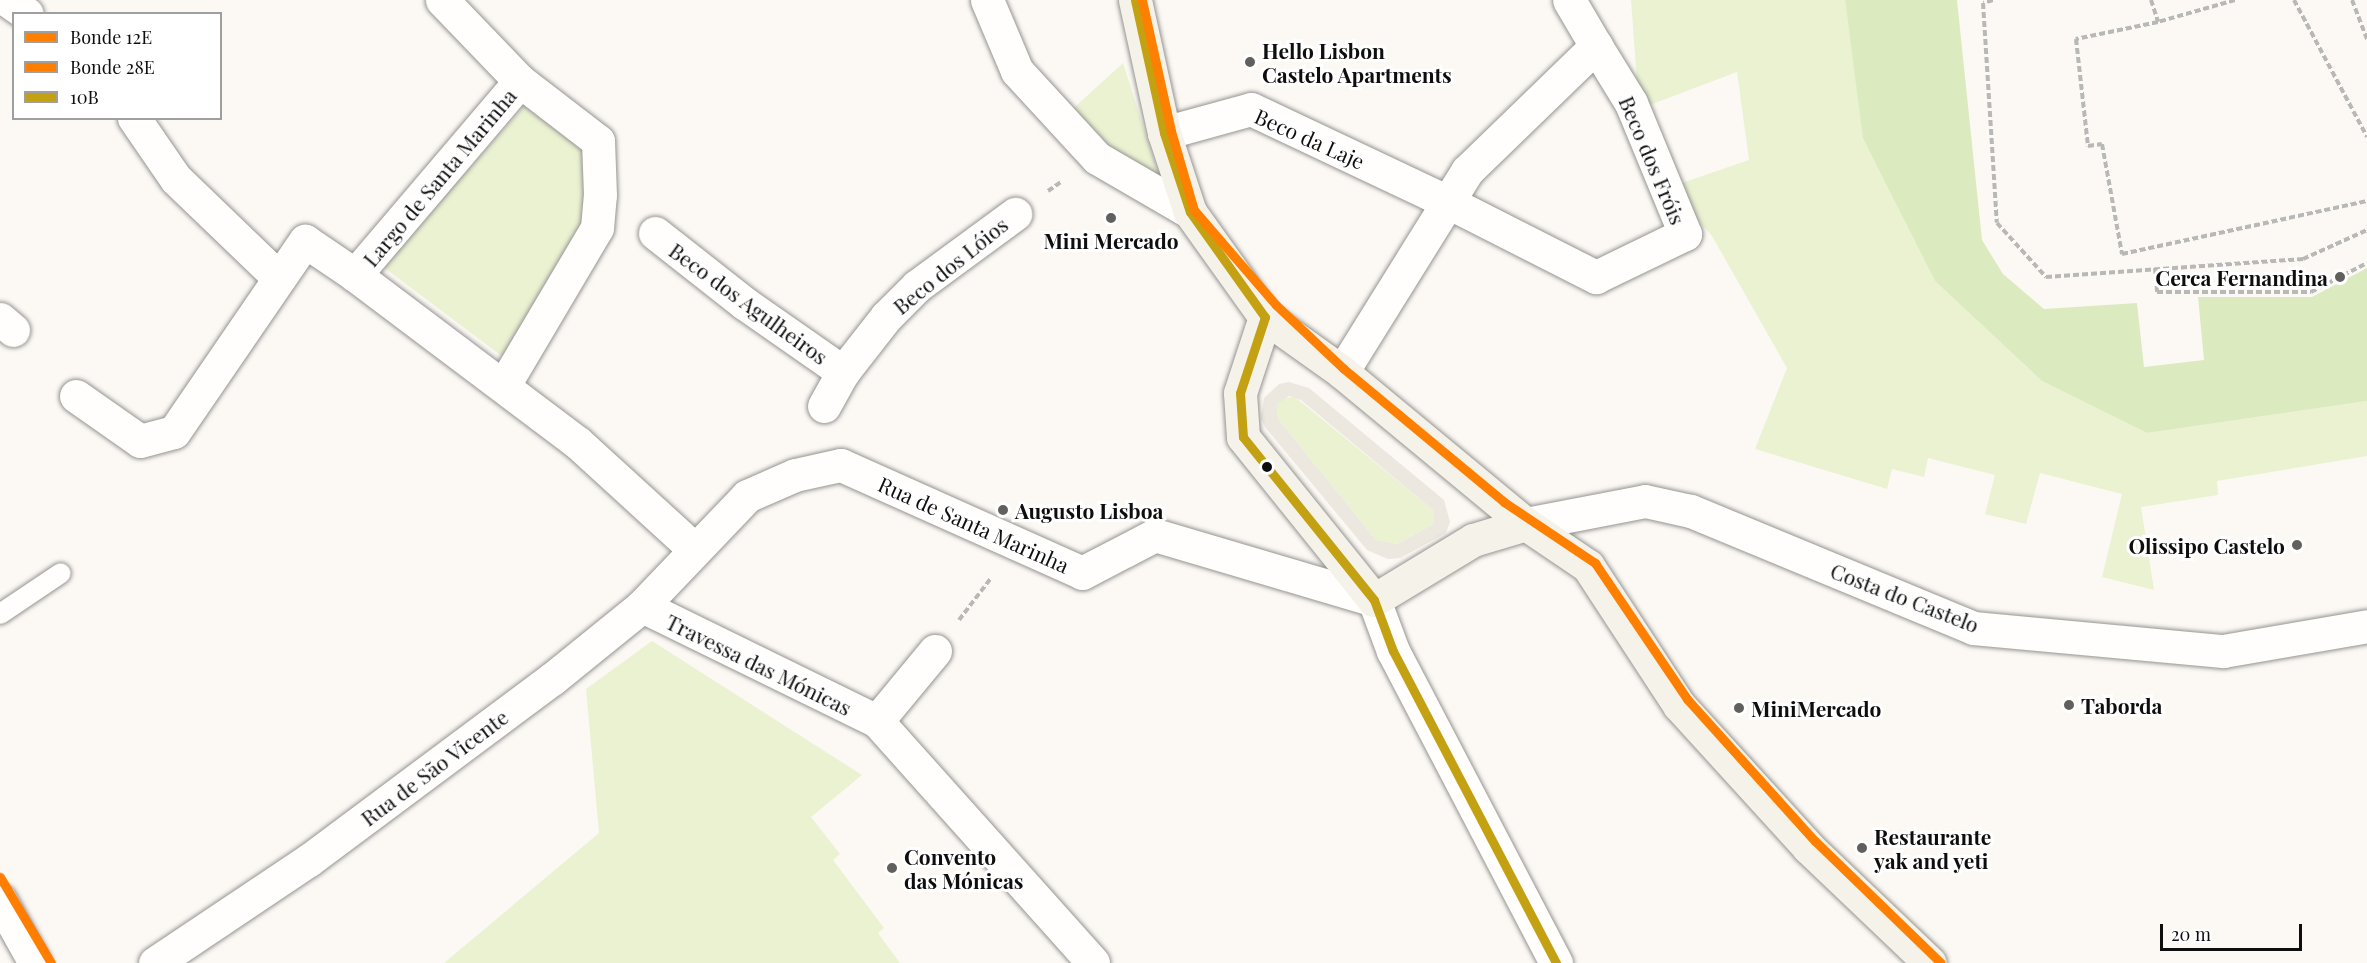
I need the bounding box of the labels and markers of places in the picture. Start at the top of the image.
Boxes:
place label: Hello Lisbon Castelo Apartments [1262,37,1452,87]
marker: Hello Lisbon Castelo Apartments [1243,55,1257,69]
marker: Mini Mercado [1104,211,1118,225]
place label: Mini Mercado [1043,227,1179,253]
place label: Cerca Fernandina [2155,264,2328,290]
marker: Cerca Fernandina [2333,270,2347,284]
unlabelled marker [1261,461,1273,473]
place label: Augusto Lisboa [1015,497,1163,523]
marker: Augusto Lisboa [996,503,1010,517]
place label: Olissipo Castelo [2129,532,2285,558]
marker: Olissipo Castelo [2290,538,2304,552]
place label: Taborda [2081,692,2162,718]
place label: MiniMercado [1751,695,1881,721]
marker: Taborda [2062,698,2076,712]
marker: MiniMercado [1732,701,1746,715]
place label: Restaurante yak and yeti [1874,823,1991,873]
marker: Restaurante yak and yeti [1855,841,1869,855]
place label: Convento das Mónicas [904,843,1023,893]
marker: Convento das Mónicas [885,861,899,875]

